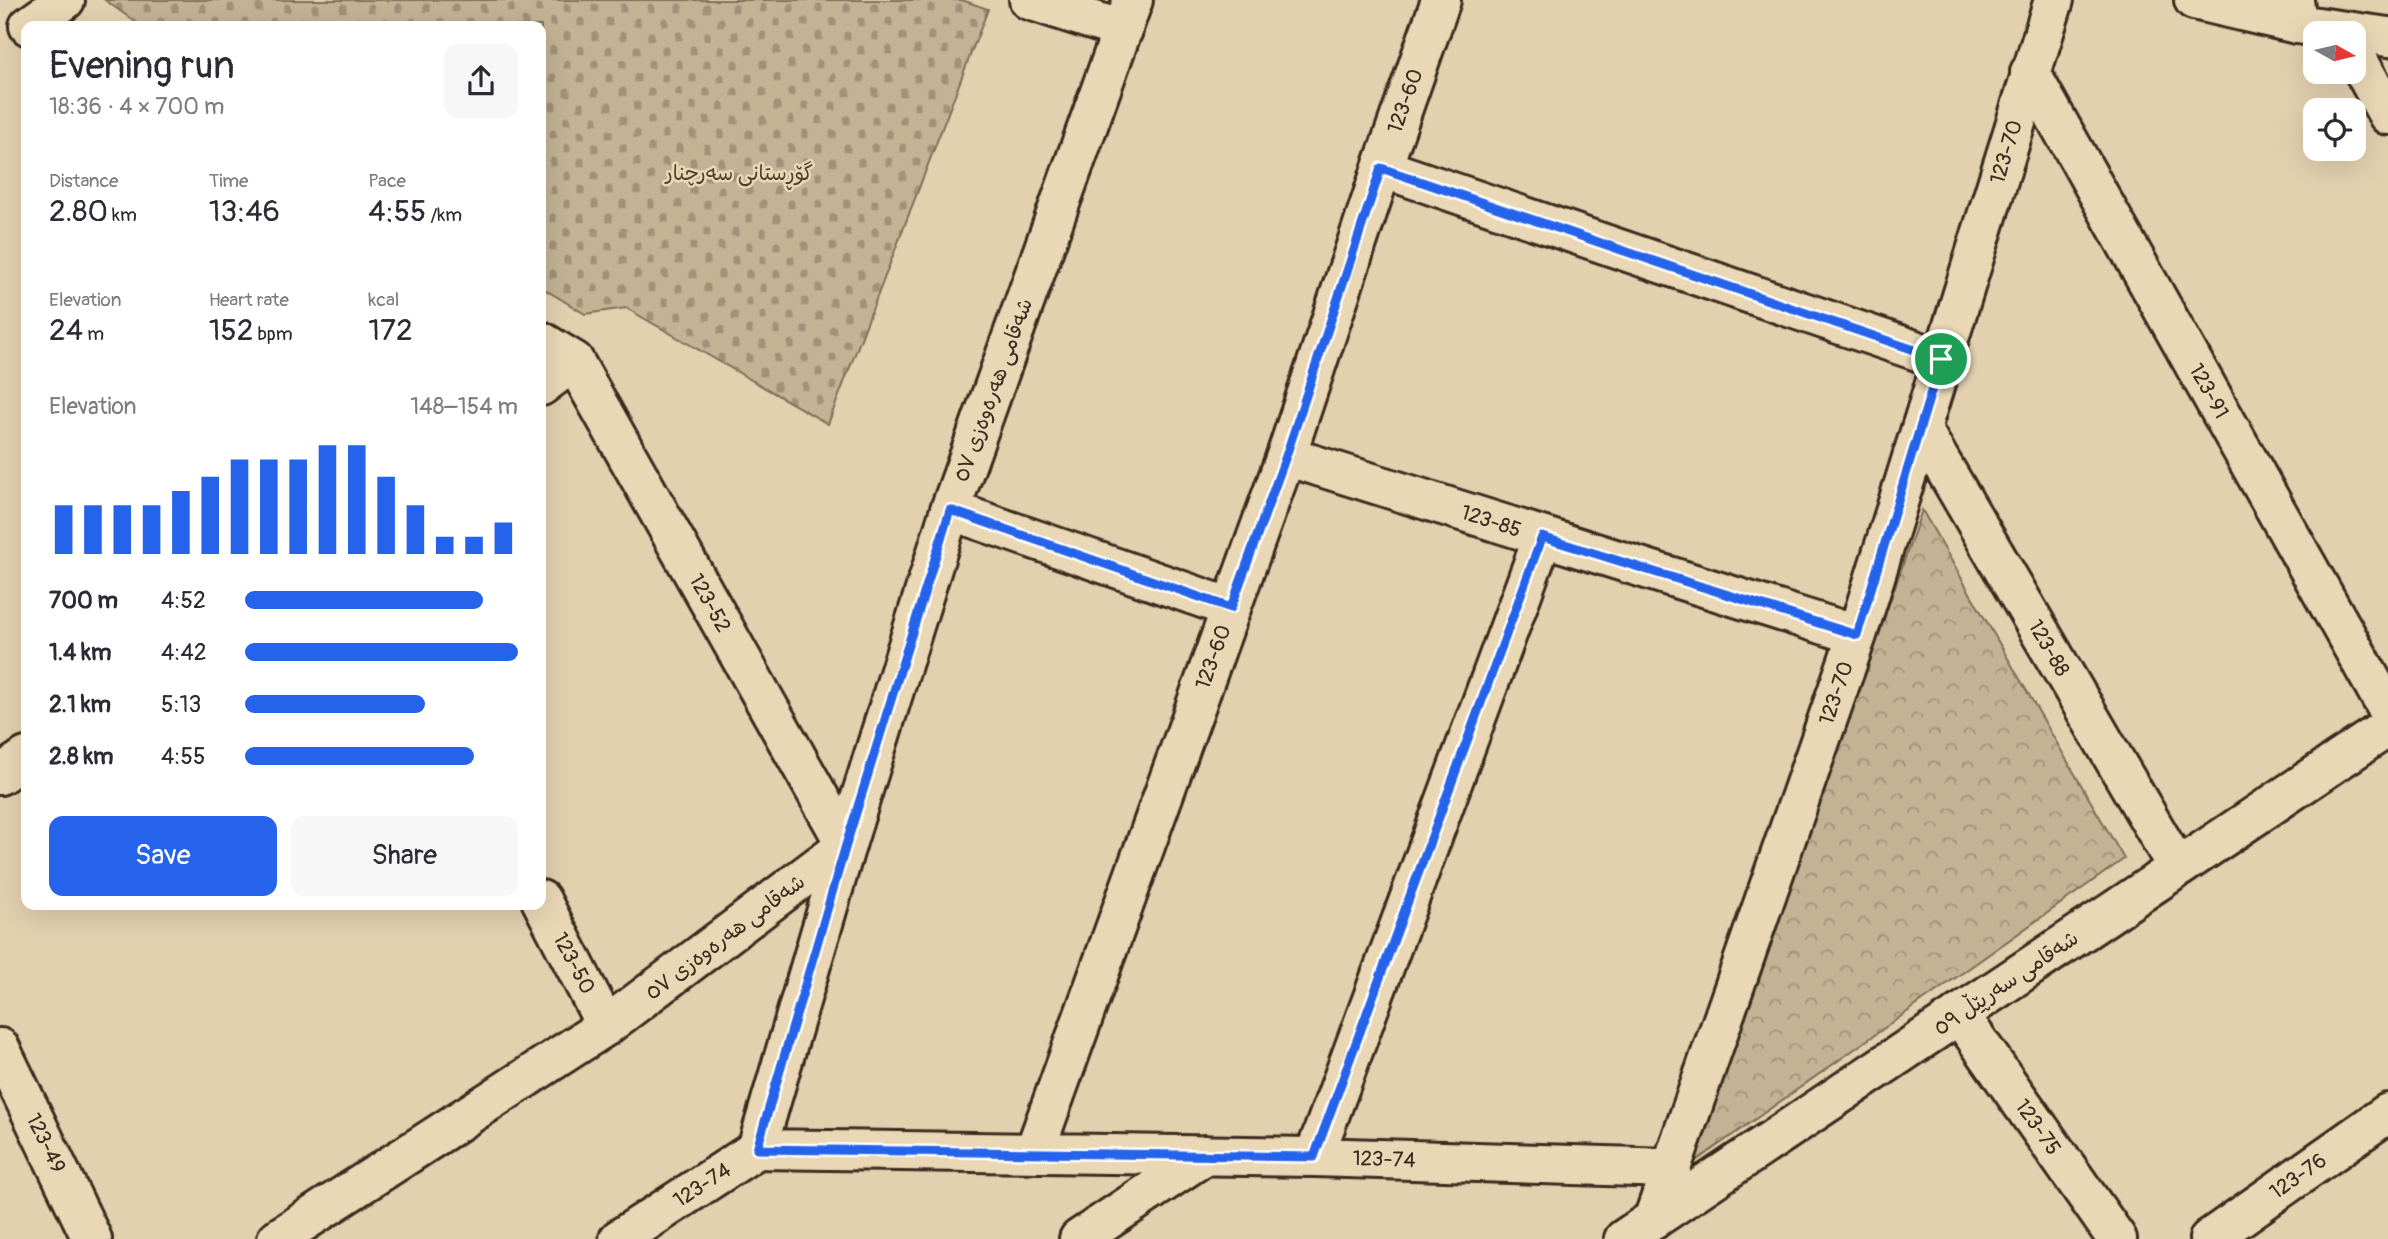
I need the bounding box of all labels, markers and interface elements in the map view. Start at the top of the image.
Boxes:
north arrow [2303,21,2366,84]
map controls [2303,21,2366,161]
text: Evening run [49,42,235,90]
button: share [444,44,518,118]
street label: 123-60 [1381,65,1430,137]
text: 18:36 · 4 × 700 m [49,92,224,121]
button: locate [2303,98,2366,161]
street label: 123-70 [1984,117,2029,187]
park label: گۆڕستانی سەرچنار [664,160,813,190]
text: Distance [49,169,118,193]
text: Time [209,169,248,193]
text: Pace [368,169,406,193]
text: 2.80 [49,193,108,230]
text: 13:46 [209,193,280,230]
text: 4:55 [368,193,426,230]
text: km [108,203,137,227]
text: /km [426,203,462,227]
text: Elevation [49,288,121,312]
text: Heart rate [209,288,289,312]
text: kcal [368,288,399,312]
street label: شەقامی هەرەوەزی ٥٧ [948,295,1039,486]
text: 24 [49,312,83,349]
text: 152 [209,312,253,349]
text: 172 [368,312,413,349]
text: m [83,322,104,346]
text: bpm [253,322,293,346]
pin [1911,329,1971,389]
icon: arrive [1922,340,1960,378]
street label: 123-91 [2182,359,2235,424]
text: Elevation [49,392,137,421]
text: 148–154 m [410,392,518,421]
street label: 123-85 [1457,499,1524,544]
street label: 123-52 [682,569,737,637]
text: 700 m [49,586,118,615]
text: 4:52 [161,586,206,615]
street label: 123-88 [2022,615,2076,681]
street label: 123-60 [1189,621,1238,693]
text: 1.4 km [49,638,111,667]
text: 4:42 [161,638,207,667]
street label: 123-70 [1813,658,1860,728]
text: 2.1 km [49,690,111,719]
text: 5:13 [161,690,201,719]
text: 2.8 km [49,742,114,771]
text: 4:55 [161,742,205,771]
button: Save [49,816,277,896]
button: Share [291,816,518,896]
street label: شەقامی هەرەوەزی ٥٧ [640,868,811,1006]
street label: شەقامی سەرپێڵ ٥٩ [1928,923,2084,1042]
street label: 123-50 [546,928,601,999]
street label: 123-75 [2009,1094,2067,1161]
street label: 123-49 [20,1109,71,1177]
street label: 123-74 [1352,1145,1416,1174]
street label: 123-76 [2265,1147,2332,1206]
street label: 123-74 [668,1157,736,1214]

